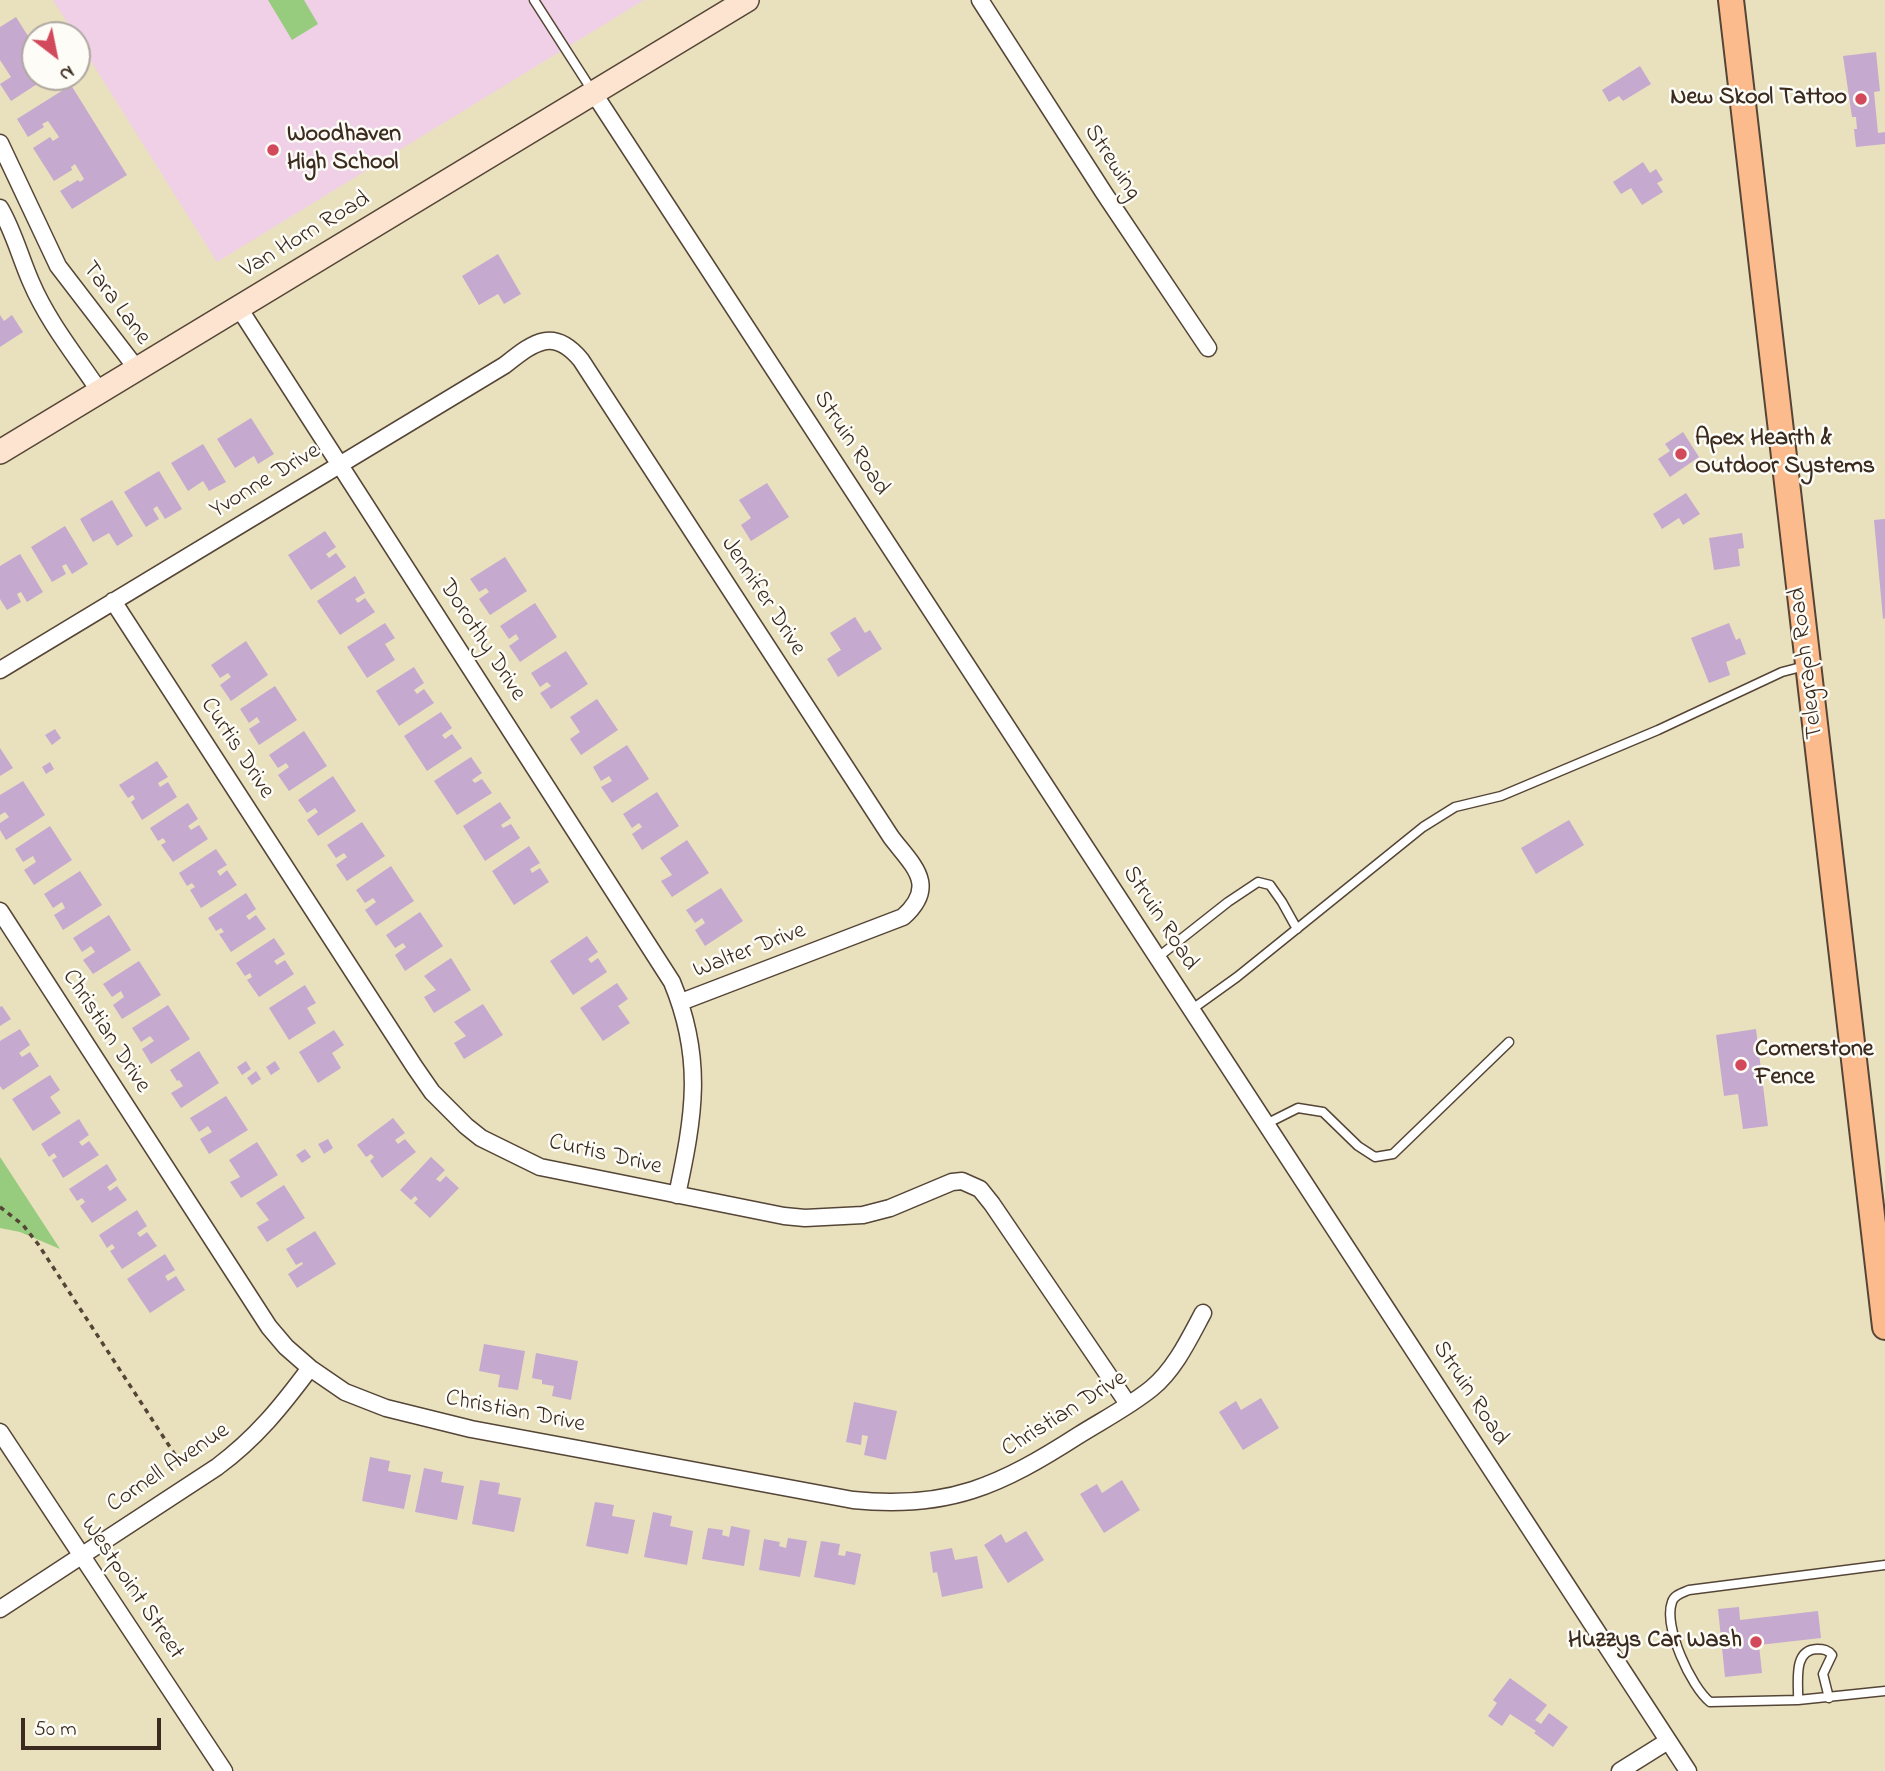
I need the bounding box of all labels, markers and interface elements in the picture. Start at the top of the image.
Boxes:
north arrow [21,21,91,91]
text: N [54,58,79,87]
place label: New Skool Tattoo [1670,85,1847,113]
marker: New Skool Tattoo [1853,91,1869,107]
street label: Strewing [1076,120,1146,206]
place label: Woodhaven High School [287,122,401,178]
marker: Woodhaven High School [265,142,281,158]
street label: Van Horn Road [236,186,376,286]
street label: Tara Lane [74,256,156,352]
street label: Struin Road [806,386,894,502]
place label: Apex Hearth & Outdoor Systems [1695,426,1875,482]
street label: Yvonne Drive [206,438,326,526]
marker: Apex Hearth & Outdoor Systems [1673,446,1689,462]
street label: Jennifer Drive [713,532,811,662]
street label: Dorothy Drive [431,575,531,707]
street label: Telegraph Road [1784,586,1832,740]
street label: Curtis Drive [193,693,279,805]
street label: Struin Road [1115,861,1203,977]
street label: Walter Drive [690,917,810,987]
street label: Christian Drive [54,965,156,1099]
place label: Cornerstone Fence [1755,1037,1873,1093]
marker: Cornerstone Fence [1733,1057,1749,1073]
street label: Curtis Drive [546,1129,664,1183]
street label: Struin Road [1425,1336,1513,1452]
street label: Christian Drive [997,1365,1133,1465]
street label: Christian Drive [443,1385,587,1441]
street label: Cornell Avenue [102,1417,236,1521]
street label: Westpoint Street [73,1512,189,1666]
place label: Huzzys Car Wash [1568,1628,1742,1656]
marker: Huzzys Car Wash [1748,1634,1764,1650]
scale bar [24,1704,164,1748]
text: 50 m [34,1715,77,1745]

